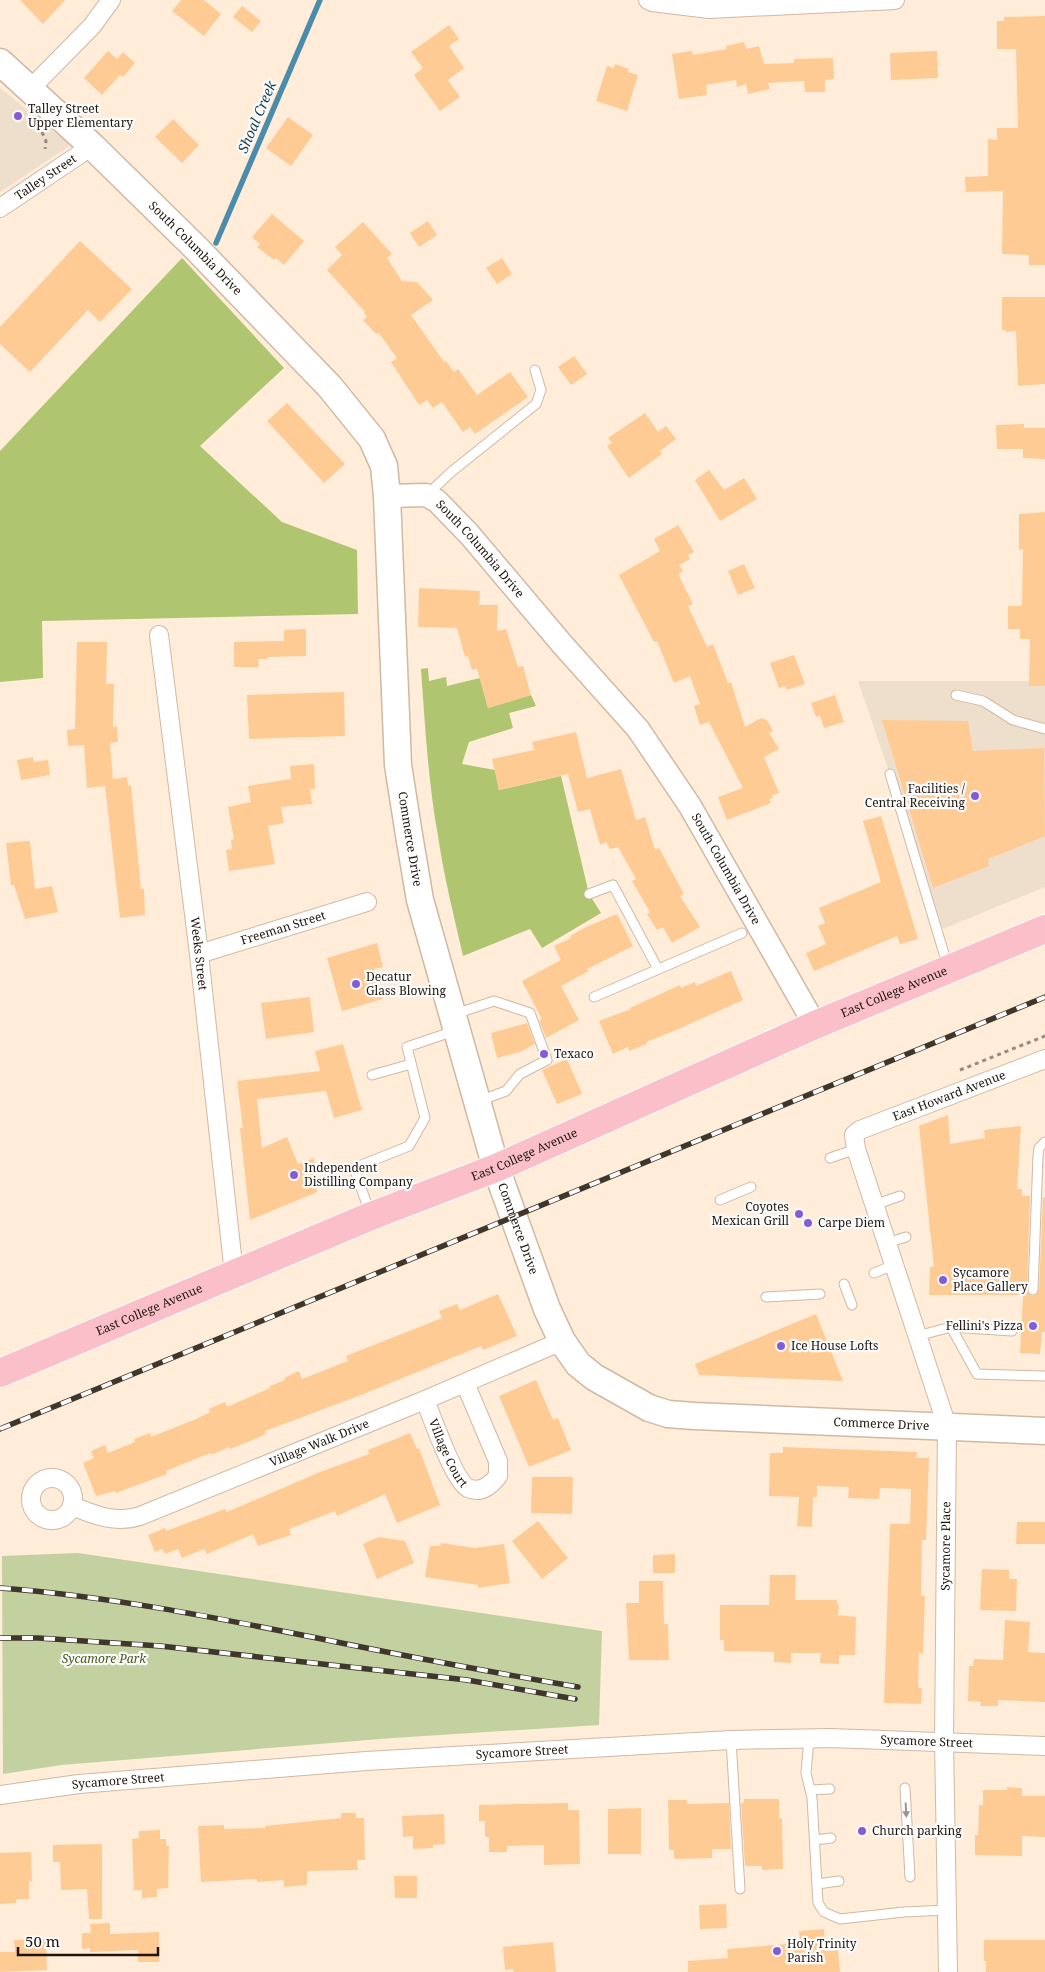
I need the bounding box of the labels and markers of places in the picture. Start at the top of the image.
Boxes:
place label: Talley Street Upper Elementary [28,100,133,131]
marker: Talley Street Upper Elementary [12,110,24,122]
place label: Facilities / Central Receiving [865,780,966,811]
marker: Facilities / Central Receiving [969,790,981,802]
place label: Decatur Glass Blowing [366,968,446,999]
marker: Decatur Glass Blowing [350,978,362,990]
place label: Texaco [554,1045,594,1062]
marker: Texaco [538,1048,550,1060]
place label: Independent Distilling Company [304,1159,413,1190]
marker: Independent Distilling Company [288,1169,300,1181]
place label: Coyotes Mexican Grill [712,1198,789,1229]
marker: Coyotes Mexican Grill [793,1208,805,1220]
place label: Carpe Diem [818,1214,885,1231]
marker: Carpe Diem [802,1217,814,1229]
place label: Sycamore Place Gallery [953,1264,1028,1295]
marker: Sycamore Place Gallery [937,1274,949,1286]
place label: Fellini's Pizza [946,1317,1023,1334]
marker: Fellini's Pizza [1027,1320,1039,1332]
place label: Ice House Lofts [791,1337,878,1354]
marker: Ice House Lofts [775,1340,787,1352]
place label: Church parking [872,1822,962,1839]
marker: Church parking [856,1825,868,1837]
place label: Holy Trinity Parish [787,1935,857,1966]
marker: Holy Trinity Parish [771,1945,783,1957]

